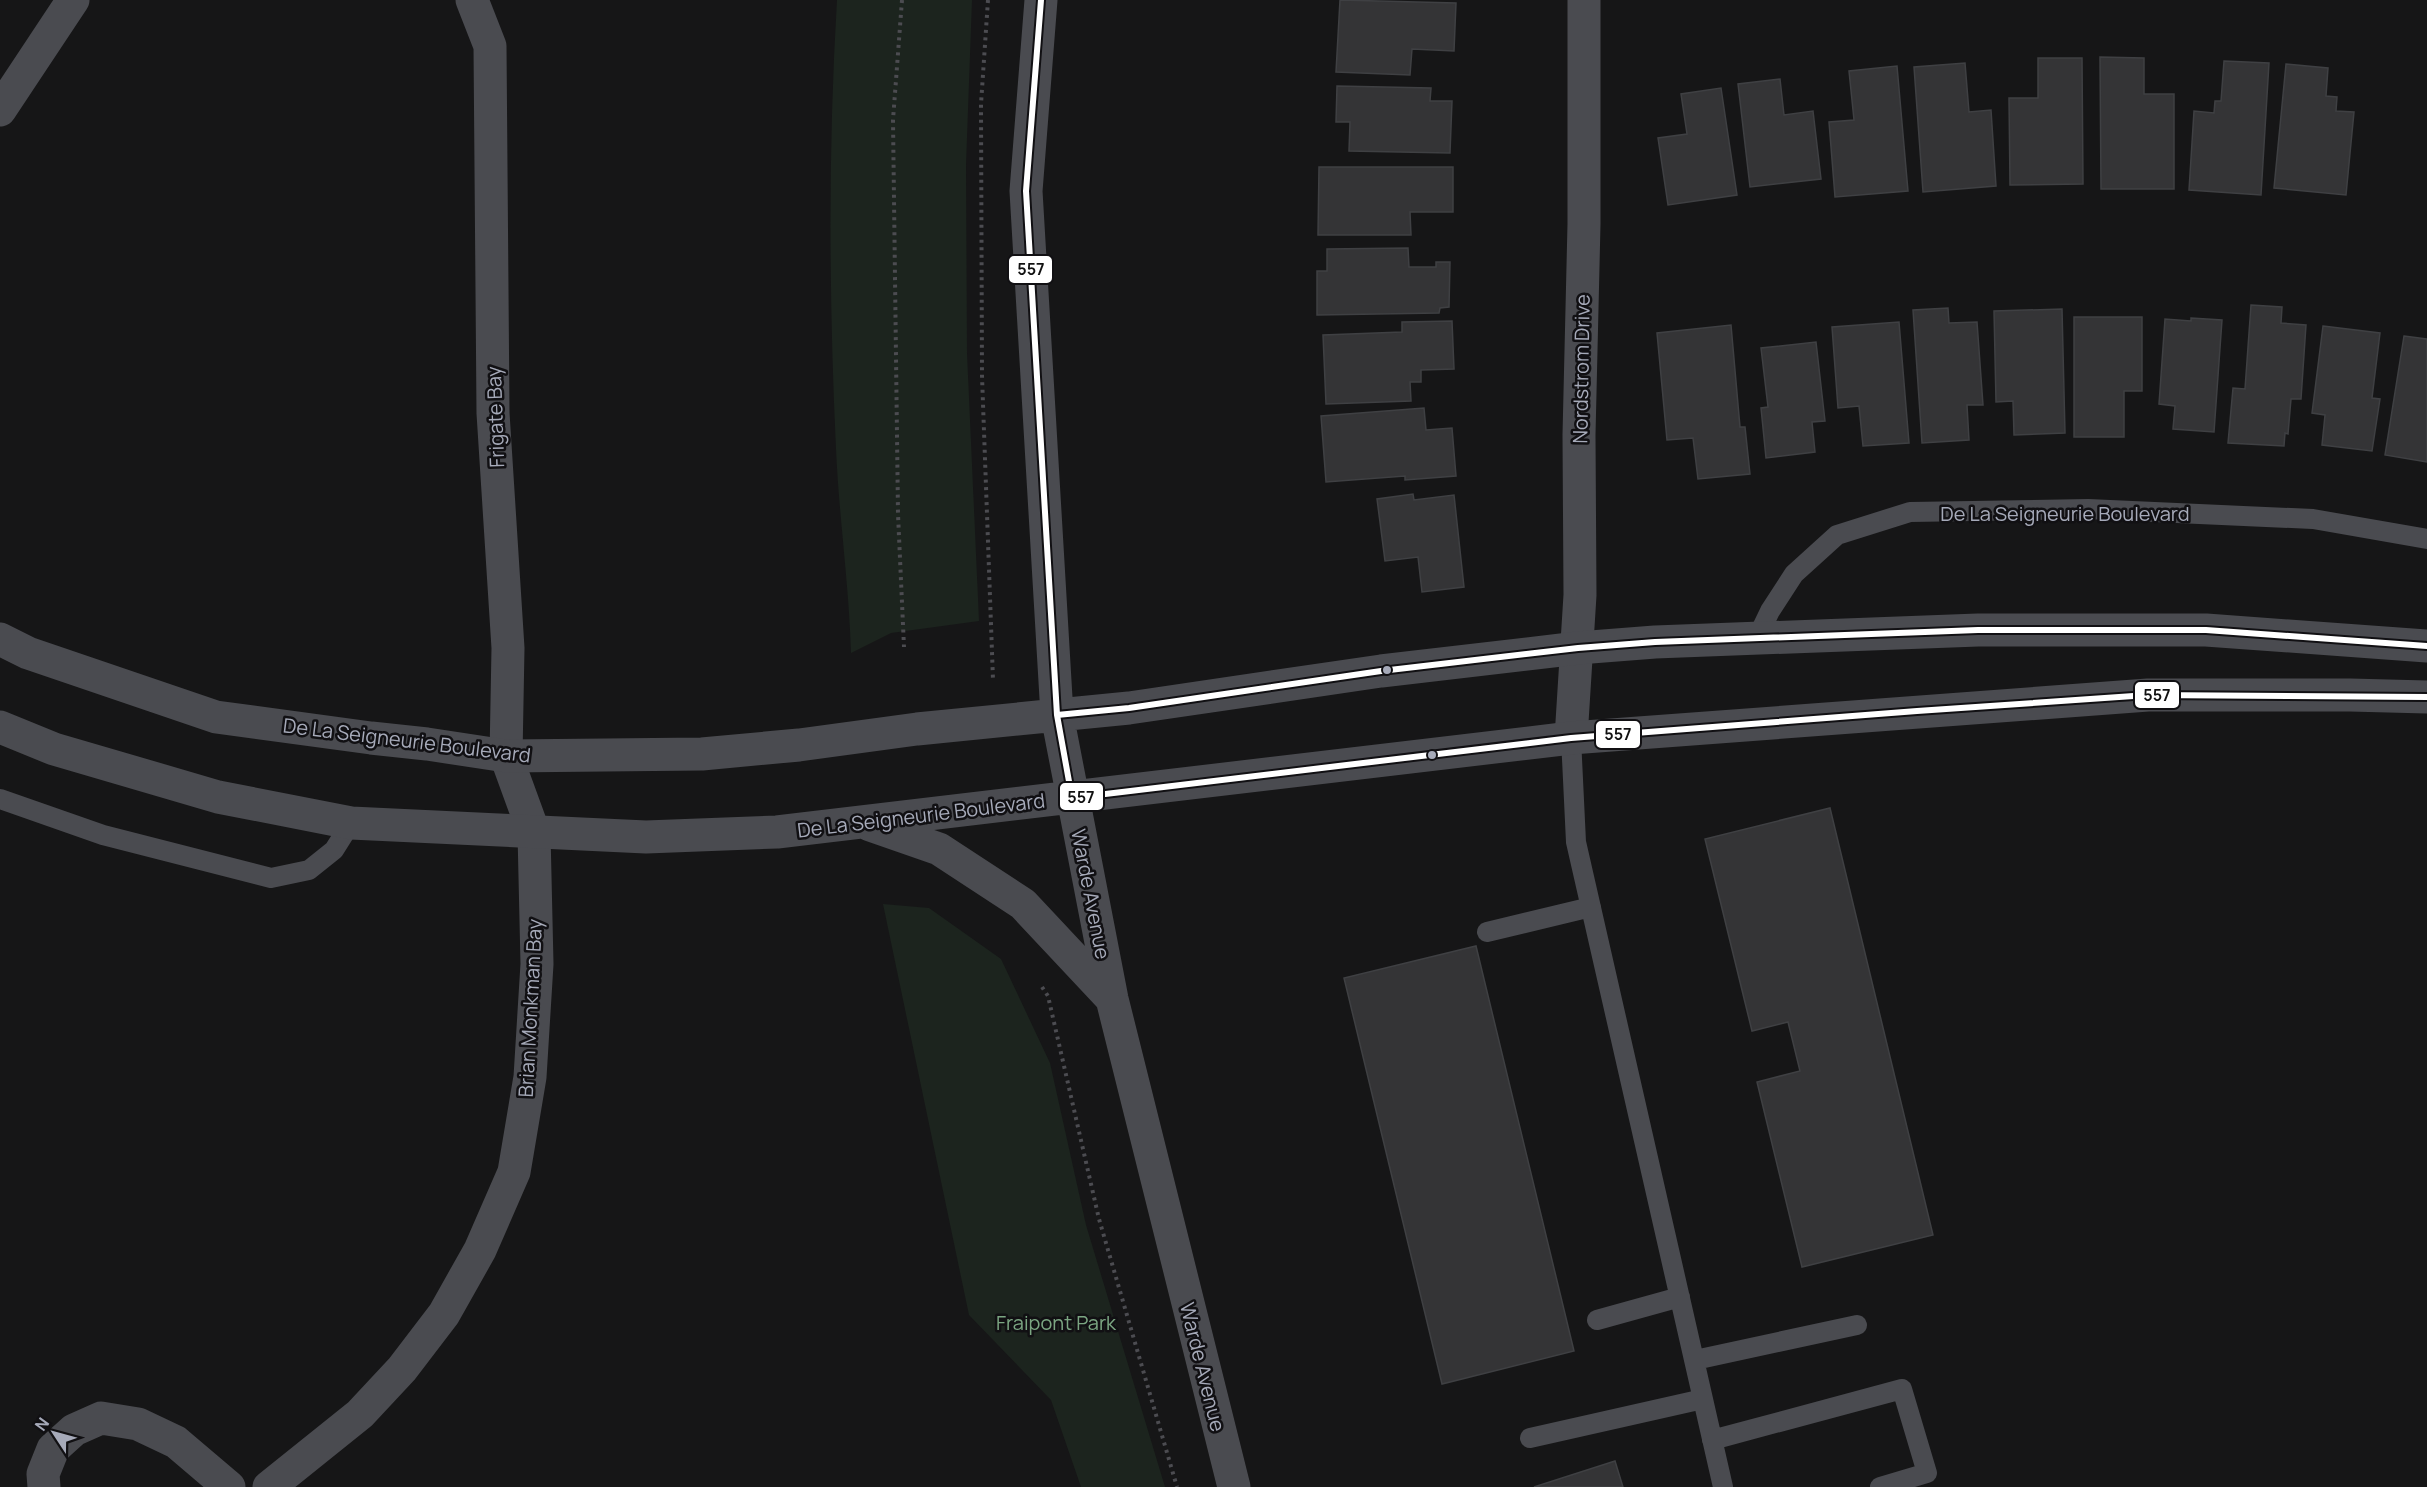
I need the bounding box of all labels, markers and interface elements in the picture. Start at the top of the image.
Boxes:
line badge: 557 [1008,255,1053,284]
text: 557 [1017,258,1045,280]
street label: Nordstrom Drive [1566,294,1596,444]
street label: Frigate Bay [480,365,510,468]
street label: De La Seigneurie Boulevard [1940,500,2190,527]
unlabelled marker [1381,664,1393,676]
line badge: 557 [2134,681,2180,709]
text: 557 [2143,684,2171,706]
street label: De La Seigneurie Boulevard [282,711,532,769]
line badge: 557 [1595,720,1641,749]
text: 557 [1604,723,1632,745]
unlabelled marker [1426,749,1438,761]
line badge: 557 [1059,782,1104,811]
street label: De La Seigneurie Boulevard [796,786,1046,844]
text: 557 [1067,786,1095,808]
street label: Warde Avenue [1065,827,1117,961]
street label: Brian Monkman Bay [512,918,548,1098]
street label: Warde Avenue [1174,1300,1232,1434]
park label: Fraipont Park [996,1309,1117,1336]
north arrow [24,1403,84,1463]
text: N [30,1413,54,1435]

